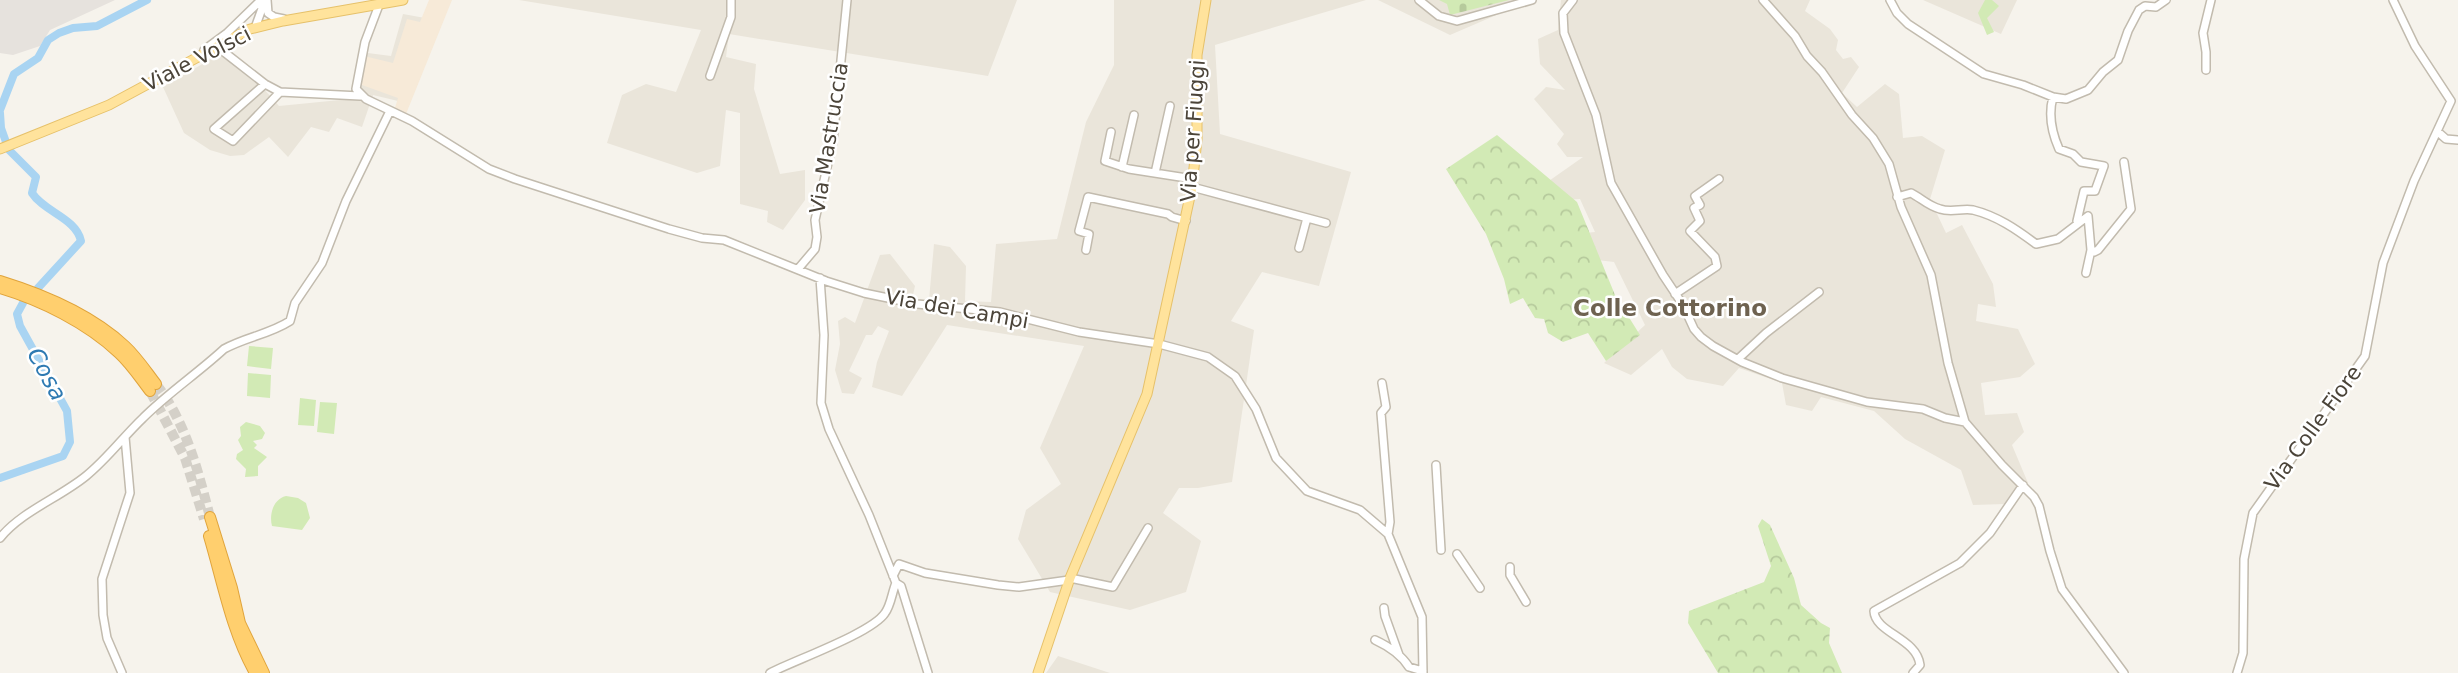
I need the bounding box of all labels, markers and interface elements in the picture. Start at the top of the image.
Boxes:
street label: Viale Volsci [139,22,255,96]
street label: Via per Fiuggi [1176,59,1210,203]
street label: Via Mastruccia [805,60,853,216]
street label: Via dei Campi [883,285,1031,333]
district label: Colle Cottorino [1573,295,1767,321]
water label: Cosa [22,343,72,405]
street label: Via Colle Fiore [2260,361,2366,495]

